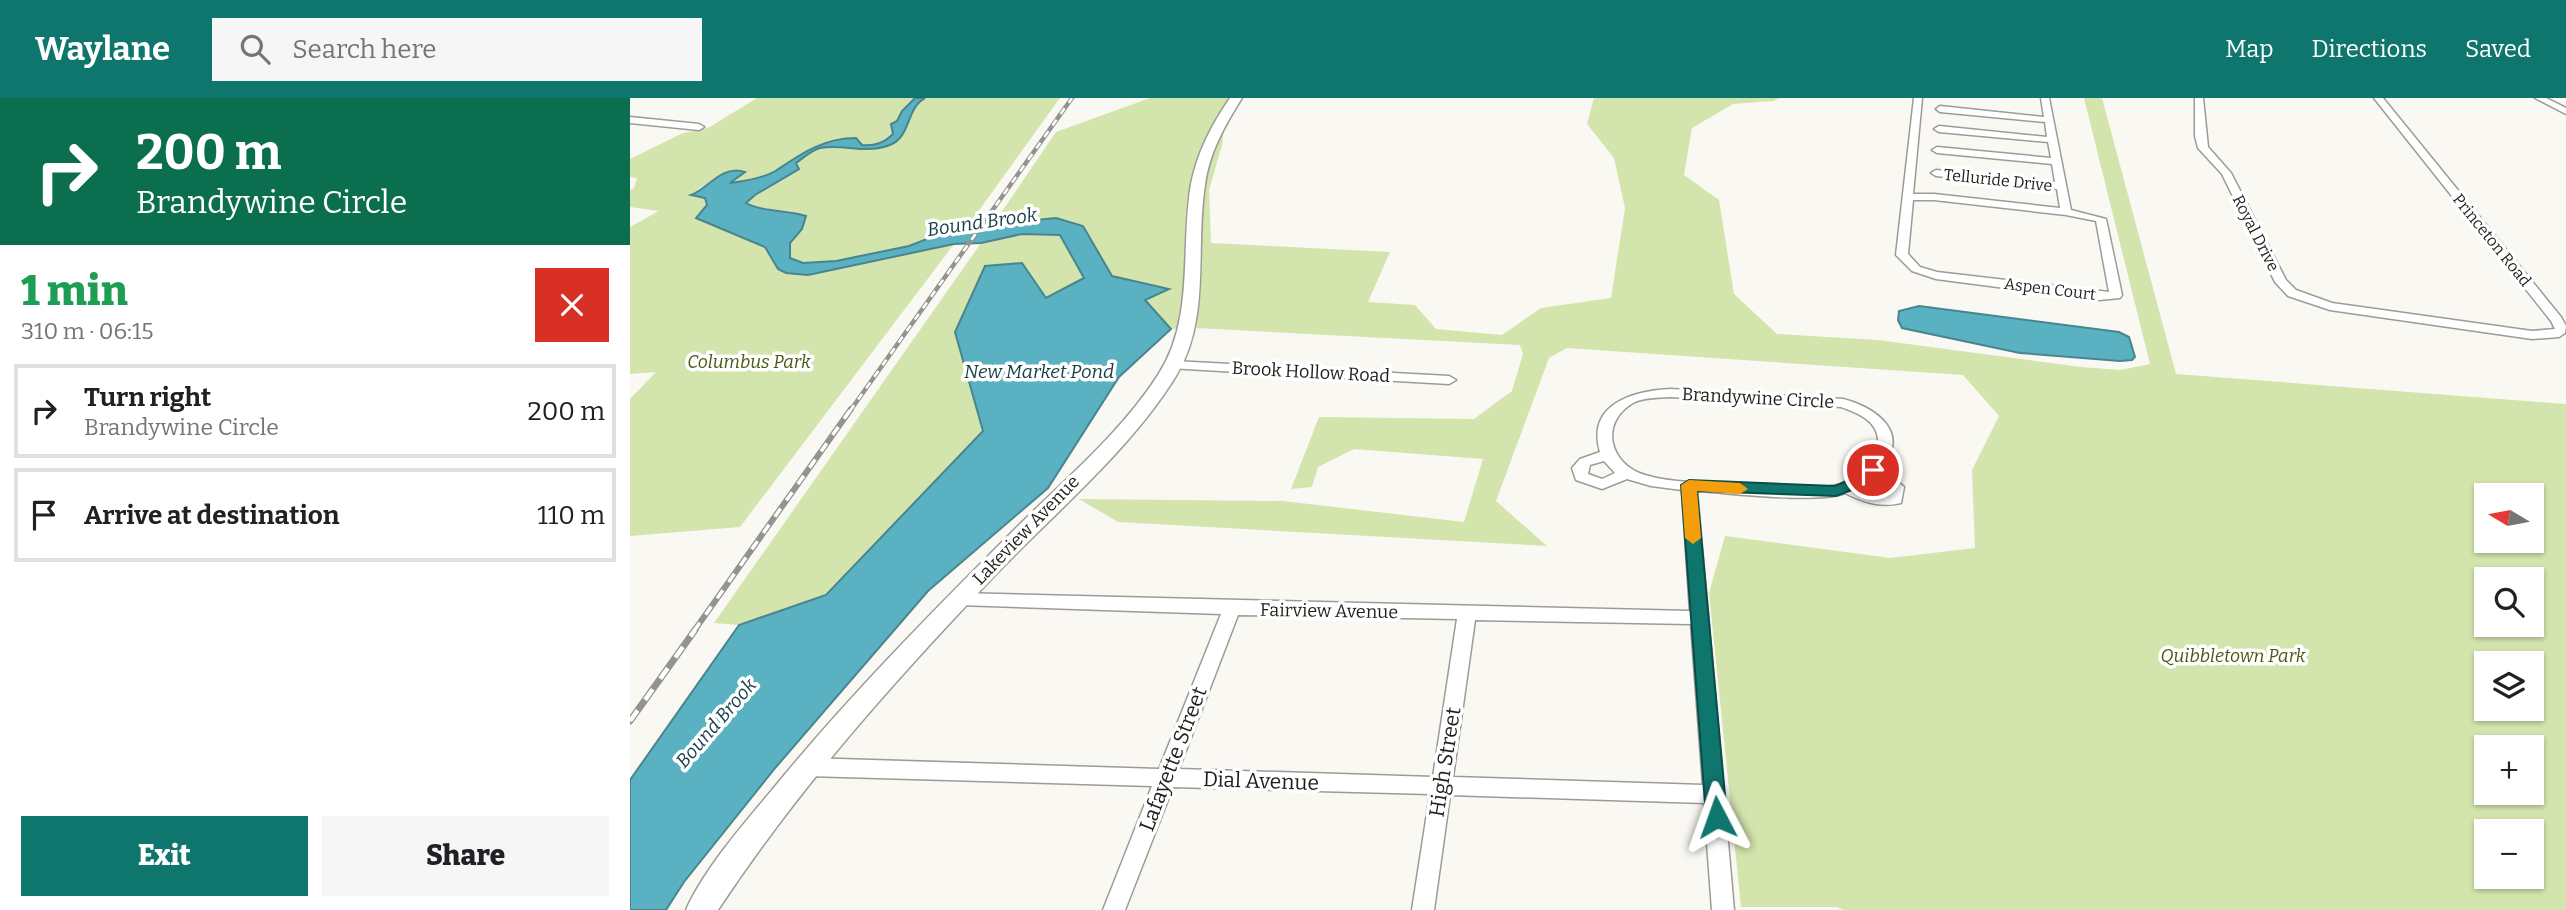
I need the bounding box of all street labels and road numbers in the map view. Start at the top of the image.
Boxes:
street label: Telluride Drive [1943,165,2053,195]
street label: Princeton Road [2449,190,2535,290]
street label: Royal Drive [2229,192,2283,274]
street label: Aspen Court [2003,274,2097,304]
street label: Brook Hollow Road [1231,357,1391,387]
street label: Brandywine Circle [1681,383,1835,413]
street label: Lakeview Avenue [968,471,1084,589]
street label: Fairview Avenue [1260,599,1398,623]
street label: Lafayette Street [1133,683,1213,835]
street label: High Street [1423,705,1467,819]
street label: Dial Avenue [1202,766,1320,796]

